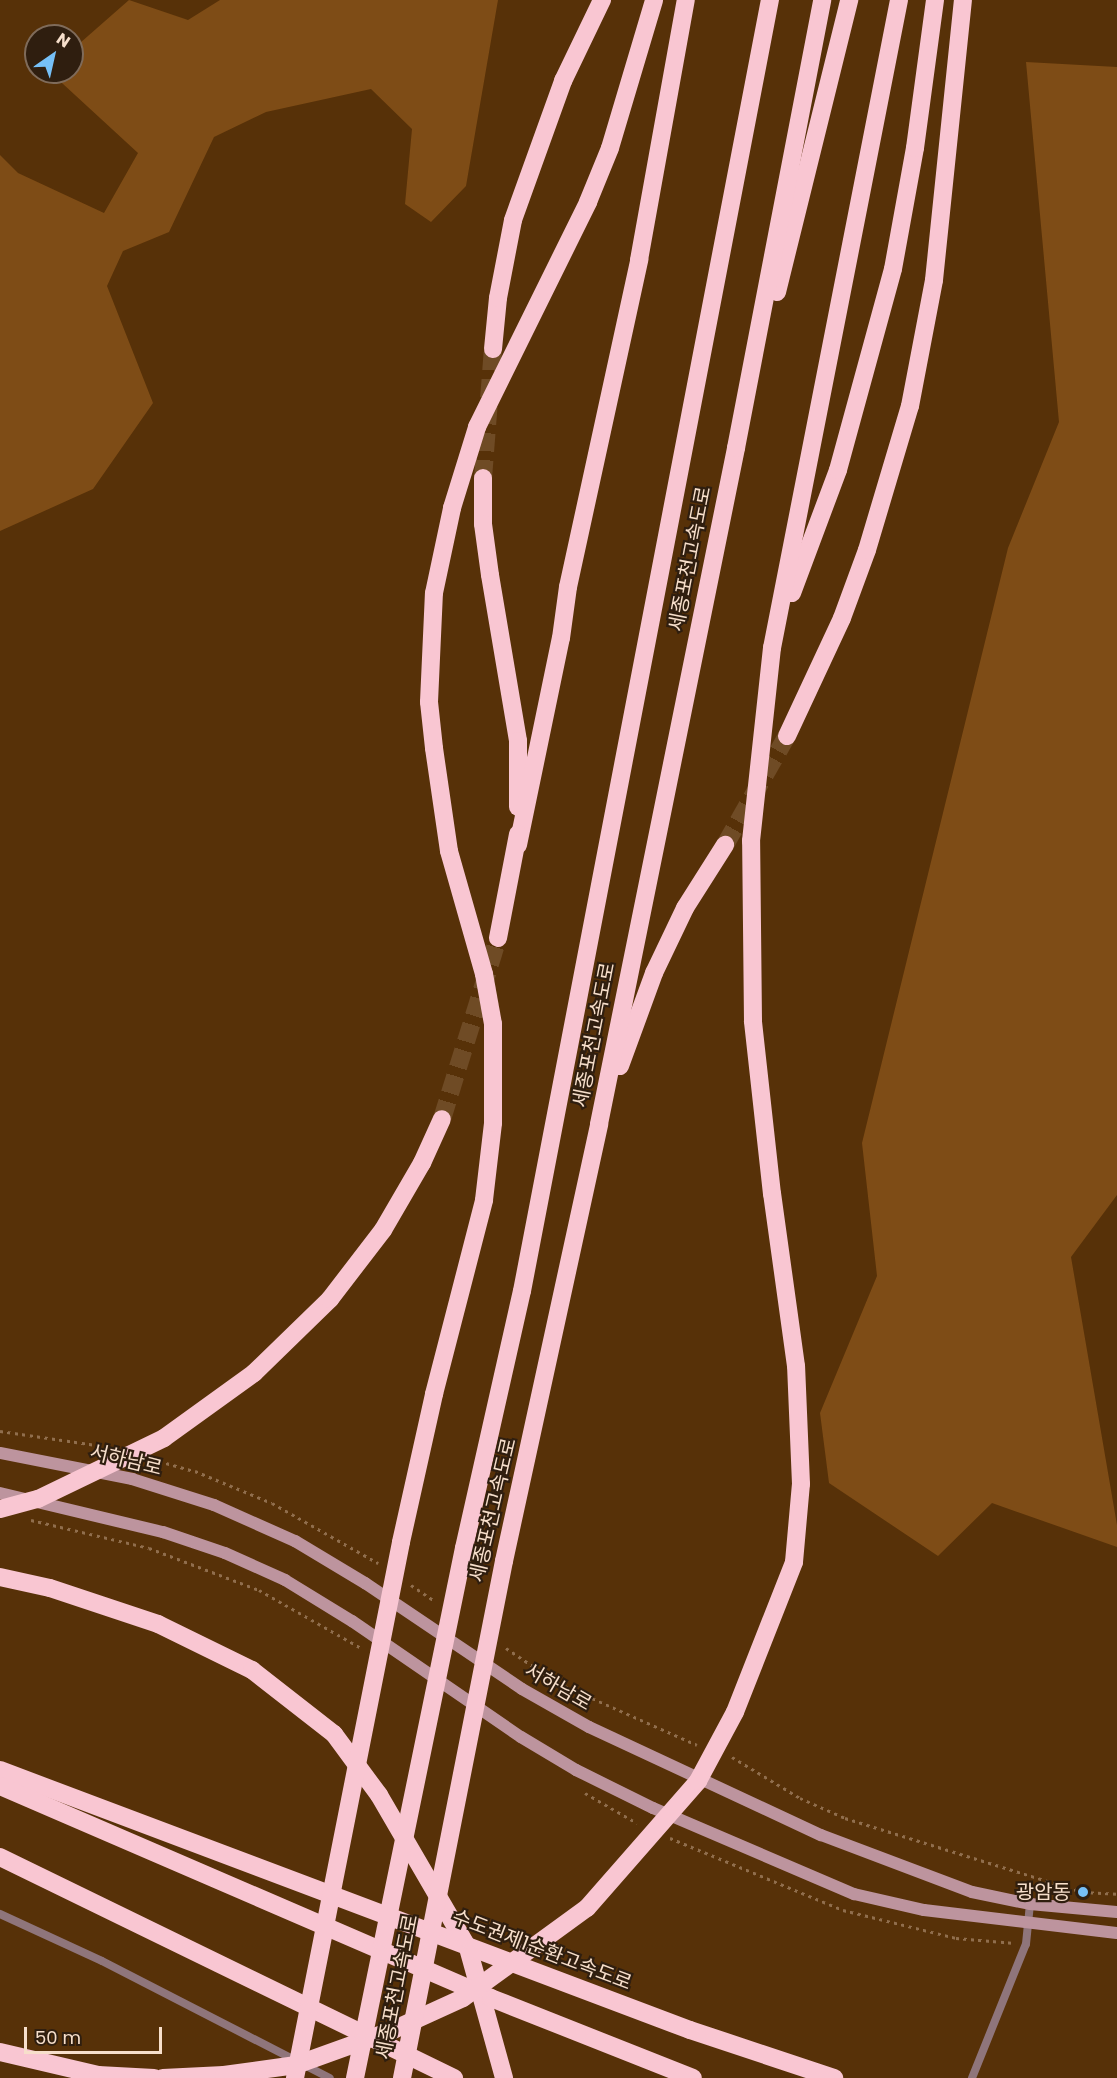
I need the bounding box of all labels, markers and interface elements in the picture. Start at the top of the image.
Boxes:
north arrow [24,24,84,84]
text: N [52,27,75,53]
street label: 세종포천고속도로 [664,484,716,634]
street label: 세종포천고속도로 [568,960,620,1110]
street label: 세종포천고속도로 [465,1436,521,1584]
street label: 서하남로 [87,1439,165,1481]
street label: 서하남로 [520,1658,596,1716]
place label: 광암동 [1016,1880,1071,1904]
marker: 광암동 [1076,1885,1090,1899]
street label: 수도권제1순환고속도로 [449,1905,635,1995]
street label: 세종포천고속도로 [371,1912,423,2062]
scale bar [27,2015,165,2053]
text: 50 m [35,2025,81,2050]

